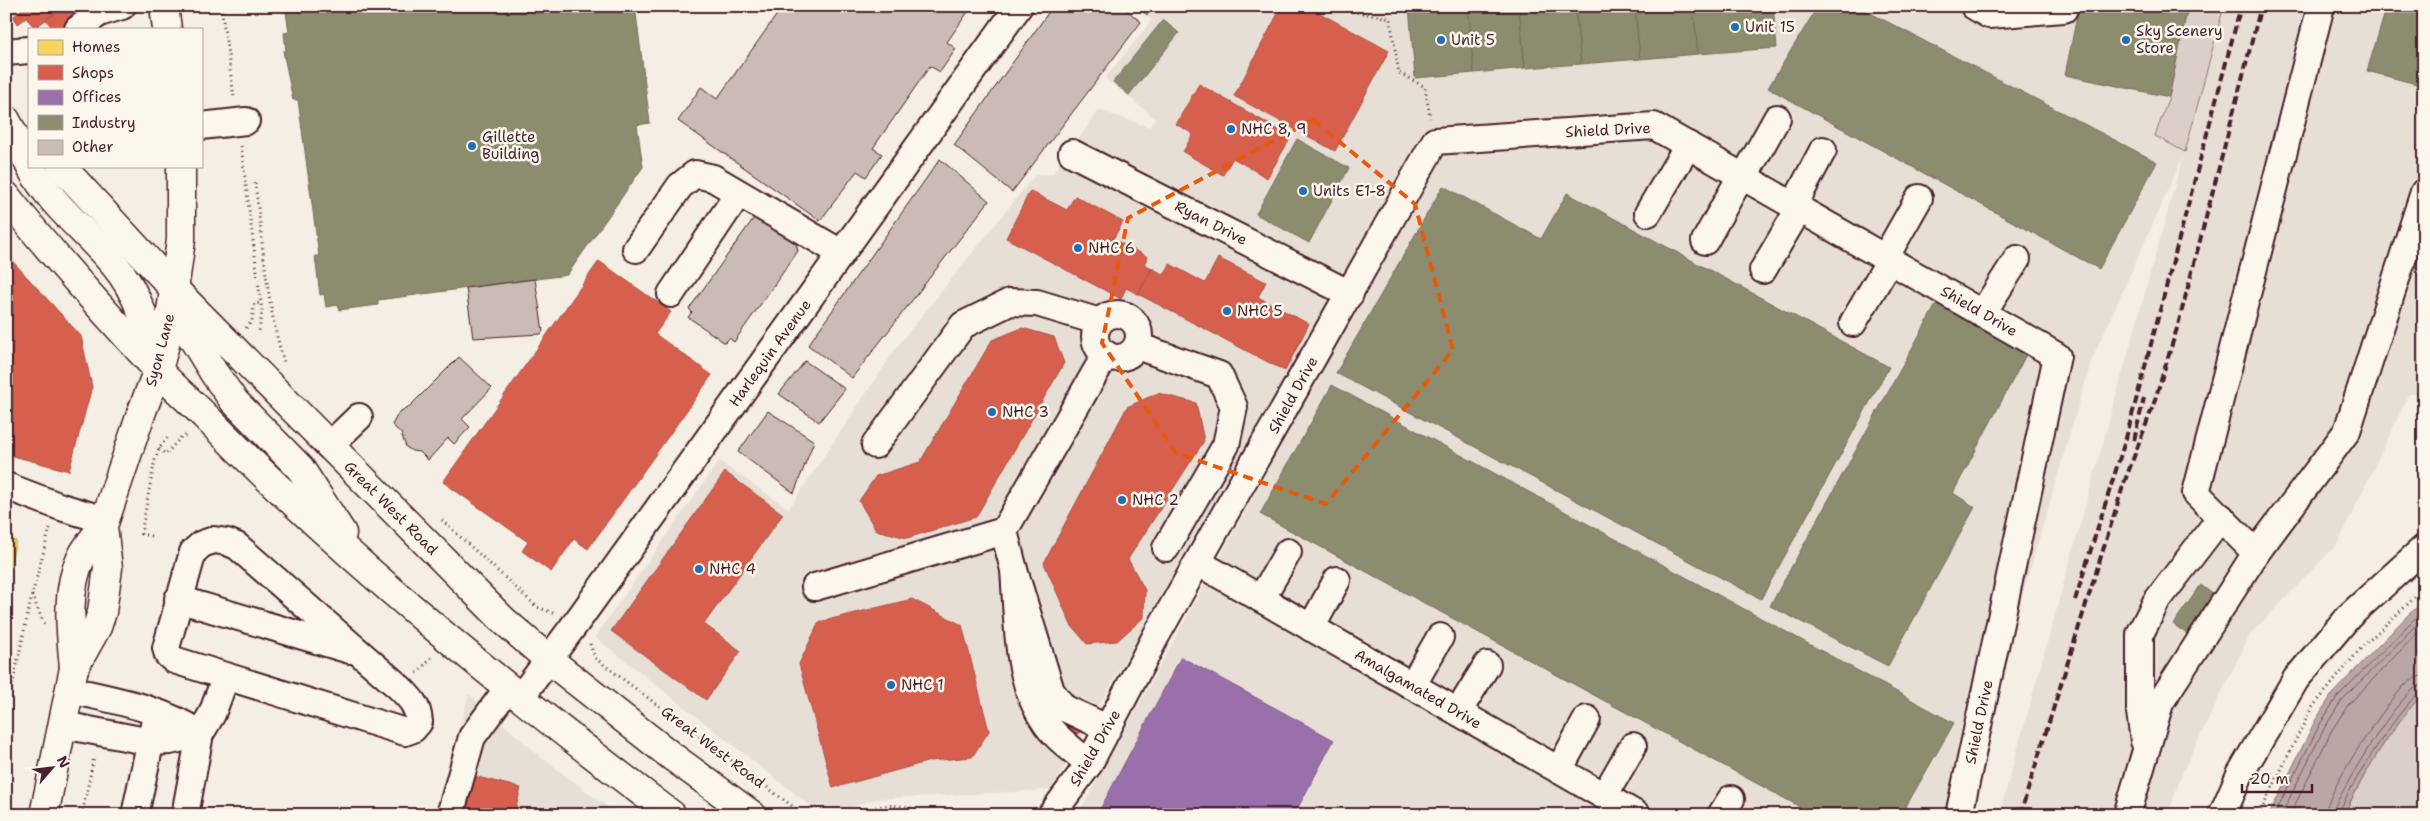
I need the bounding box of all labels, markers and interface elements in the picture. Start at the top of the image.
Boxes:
place label: Unit 15 [1745,17,1795,37]
marker: Unit 15 [1729,21,1741,33]
place label: Sky Scenery Store [2136,21,2223,58]
legend [28,28,202,168]
place label: Unit 5 [1451,30,1495,50]
marker: Unit 5 [1435,34,1447,46]
marker: Sky Scenery Store [2120,34,2132,46]
text: Homes [72,37,120,57]
text: Shops [72,63,114,83]
text: Offices [72,87,121,107]
text: Industry [72,113,136,133]
street label: Shield Drive [1565,118,1651,142]
place label: NHC 8, 9 [1241,119,1307,139]
marker: NHC 8, 9 [1225,123,1237,135]
place label: Gillette Building [482,127,539,164]
text: Other [72,137,114,157]
marker: Gillette Building [466,140,478,152]
place label: Units E1-8 [1313,181,1386,201]
marker: Units E1-8 [1297,185,1309,197]
street label: Ryan Drive [1171,196,1251,250]
place label: NHC 6 [1088,238,1135,258]
marker: NHC 6 [1072,242,1084,254]
street label: Shield Drive [1937,281,2021,341]
street label: Harlequin Avenue [724,295,816,411]
place label: NHC 5 [1237,301,1283,321]
marker: NHC 5 [1221,305,1233,317]
street label: Syon Lane [141,311,179,389]
street label: Shield Drive [1264,353,1322,437]
place label: NHC 3 [1002,402,1049,422]
marker: NHC 3 [986,406,998,418]
street label: Great West Road [340,457,443,560]
place label: NHC 2 [1132,490,1179,510]
marker: NHC 2 [1116,494,1128,506]
place label: NHC 4 [709,559,756,579]
marker: NHC 4 [693,563,705,575]
street label: Amalgamated Drive [1351,644,1485,734]
place label: NHC 1 [901,675,944,695]
street label: Shield Drive [1960,678,1998,766]
marker: NHC 1 [885,679,897,691]
street label: Great West Road [657,701,769,793]
street label: Shield Drive [1065,706,1125,790]
north arrow [28,744,78,794]
text: N [53,753,74,771]
scale bar [2242,761,2312,793]
text: 20 m [2250,769,2289,789]

